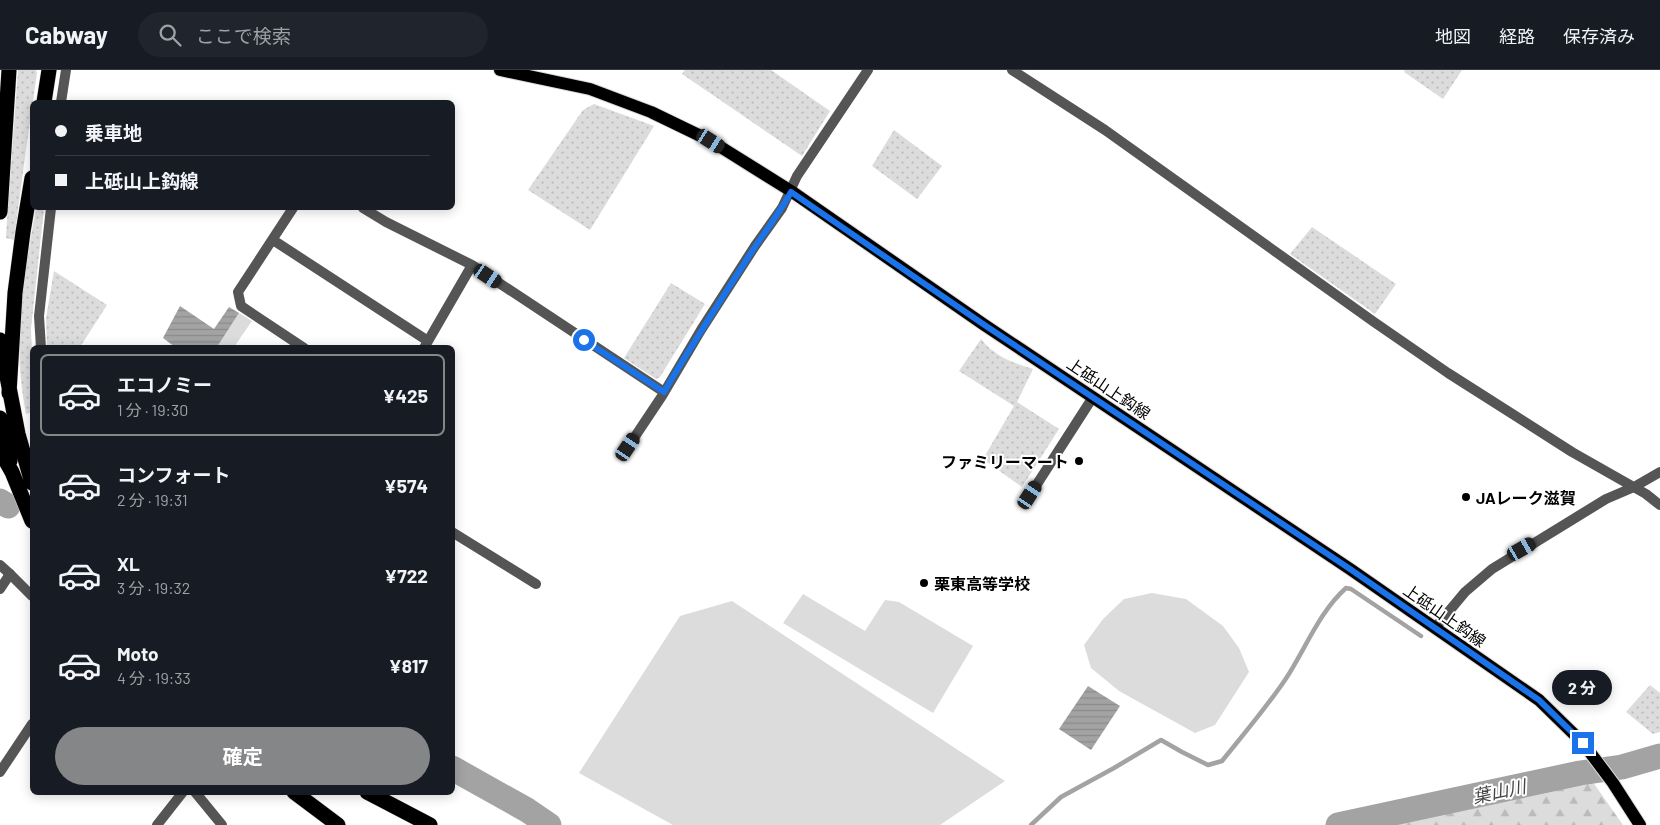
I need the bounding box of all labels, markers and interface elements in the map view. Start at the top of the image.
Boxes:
search box [138,12,488,57]
text: Cabway [25,20,108,49]
icon: search [156,21,184,49]
text: ここで検索 [196,24,291,47]
text: 地図 [1435,25,1471,47]
text: 経路 [1499,25,1535,47]
text: 保存済み [1563,25,1635,47]
text: 乗車地 [85,121,142,144]
car [694,127,727,155]
text: 上砥山上鈎線 [85,169,199,192]
car [471,261,504,291]
route start [573,329,595,351]
street label: 上砥山上鈎線 [1064,353,1154,423]
icon: car [57,373,102,418]
text: エコノミー [117,373,212,396]
text: ¥425 [383,384,428,407]
text: 1 分 · 19:30 [117,400,188,419]
car [613,430,642,464]
place label: ファミリーマート [941,452,1069,471]
marker: ファミリーマート [1073,455,1085,467]
icon: car [57,463,102,508]
text: コンフォート [117,463,230,486]
text: ¥574 [384,474,428,497]
car [1015,478,1044,512]
place label: JAレーク滋賀 [1476,488,1576,507]
text: 2 分 · 19:31 [117,490,188,509]
marker: JAレーク滋賀 [1460,491,1472,503]
car [1505,535,1538,563]
text: XL [117,552,140,575]
icon: car [57,553,102,598]
text: ¥722 [384,564,428,587]
place label: 栗東高等学校 [934,574,1030,593]
marker: 栗東高等学校 [918,577,930,589]
text: 3 分 · 19:32 [117,578,190,597]
street label: 上砥山上鈎線 [1400,580,1490,650]
text: Moto [117,642,159,665]
icon: car [57,643,102,688]
text: ¥817 [389,654,428,677]
text: 4 分 · 19:33 [117,668,191,687]
callout: 2 分 [1553,670,1613,706]
text: 2 分 [1568,678,1596,697]
button: 確定 [55,727,430,785]
route end [1572,732,1594,754]
water label: 葉山川 [1470,774,1530,807]

